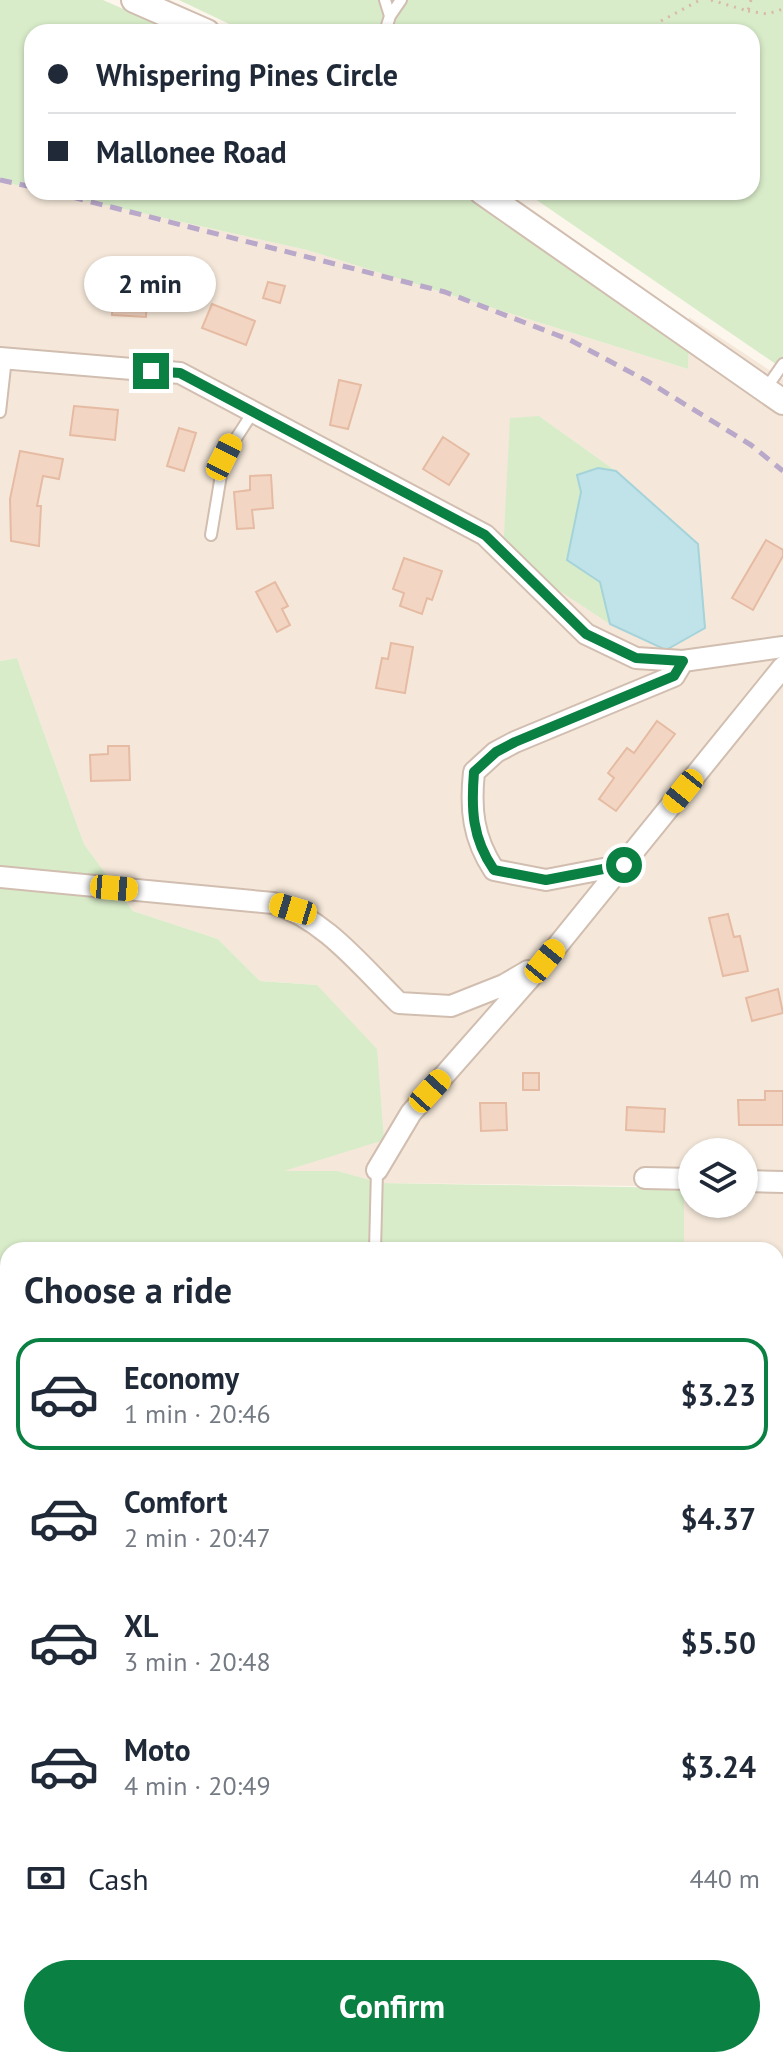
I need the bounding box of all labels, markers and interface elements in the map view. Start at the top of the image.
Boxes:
text: Whispering Pines Circle [96,55,398,94]
text: Mallonee Road [96,132,287,171]
callout: 2 min [85,255,217,311]
text: 2 min [118,267,182,300]
route end [133,353,169,389]
car [202,430,246,484]
car [659,765,707,817]
route start [606,847,642,883]
car [89,874,139,902]
car [267,891,319,927]
car [521,935,569,987]
car [405,1065,455,1117]
map controls [678,1138,758,1218]
button: layers [678,1138,758,1218]
text: Choose a ride [24,1266,232,1313]
icon: car [28,1358,100,1430]
text: Economy [124,1358,239,1397]
text: $3.23 [681,1375,756,1414]
text: 1 min · 20:46 [124,1397,271,1430]
icon: car [28,1482,100,1554]
text: Comfort [124,1482,227,1521]
text: $4.37 [681,1499,756,1538]
text: 2 min · 20:47 [124,1521,271,1554]
icon: car [28,1606,100,1678]
text: XL [124,1606,158,1645]
text: $5.50 [681,1623,756,1662]
text: 3 min · 20:48 [124,1645,271,1678]
icon: car [28,1730,100,1802]
text: Moto [124,1730,191,1769]
text: $3.24 [681,1747,756,1786]
text: 4 min · 20:49 [124,1769,271,1802]
icon: cash [24,1856,68,1900]
text: Cash [88,1859,149,1898]
text: 440 m [689,1862,760,1895]
button: Confirm [24,1960,760,2052]

